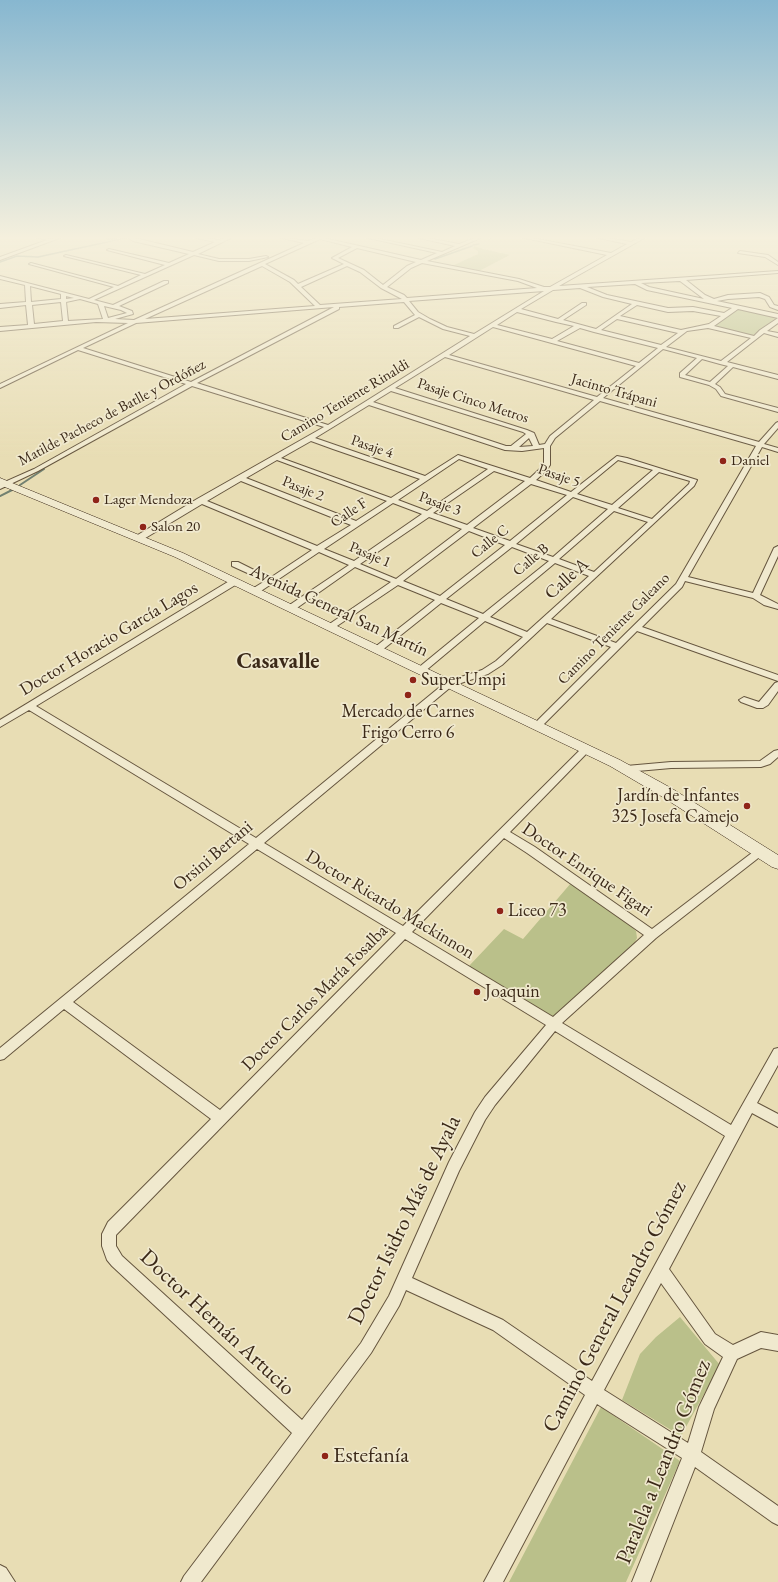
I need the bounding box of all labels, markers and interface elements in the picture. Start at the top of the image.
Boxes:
street label: Matilde Pacheco de Batlle y Ordóñez [15,356,209,470]
street label: Camino Teniente Rinaldi [277,356,413,446]
street label: Jacinto Trápani [569,370,659,412]
street label: Pasaje Cinco Metros [415,375,531,427]
street label: Pasaje 4 [348,431,396,463]
place label: Daniel [731,452,769,470]
marker: Daniel [718,456,728,466]
street label: Pasaje 5 [535,460,583,492]
street label: Pasaje 2 [279,472,327,506]
street label: Pasaje 3 [416,488,464,520]
place label: Lager Mendoza [104,491,193,509]
street label: Calle F [327,494,371,532]
marker: Lager Mendoza [91,495,101,505]
place label: Salon 20 [151,518,200,536]
street label: Calle C [467,521,513,563]
marker: Salon 20 [138,522,148,532]
street label: Pasaje 1 [346,538,394,572]
street label: Calle B [509,540,553,580]
street label: Calle A [541,554,593,604]
street label: Avenida General San Martín [246,560,432,662]
street label: Camino Teniente Galeano [554,569,674,689]
street label: Doctor Horacio García Lagos [16,577,202,701]
district label: Casavalle [236,649,320,675]
place label: Super Umpi [421,669,506,691]
marker: Super Umpi [408,675,418,685]
marker: Mercado de Carnes Frigo Cerro 6 [403,690,413,700]
place label: Mercado de Carnes Frigo Cerro 6 [342,701,474,744]
place label: Jardín de Infantes 325 Josefa Camejo [612,785,739,828]
marker: Jardín de Infantes 325 Josefa Camejo [742,801,752,811]
street label: Orsini Bertani [169,816,257,896]
street label: Doctor Enrique Figari [518,818,656,922]
street label: Doctor Ricardo Mackinnon [301,846,479,964]
place label: Liceo 73 [508,900,567,922]
marker: Liceo 73 [495,906,505,916]
street label: Doctor Carlos María Fosalba [237,920,393,1076]
place label: Joaquin [485,981,540,1003]
marker: Joaquin [472,987,482,997]
street label: Doctor Isidro Más de Ayala [343,1111,467,1329]
street label: Camino General Leandro Gómez [537,1177,693,1437]
street label: Doctor Hernán Artucio [134,1244,300,1402]
street label: Paralela a Leandro Gómez [611,1356,717,1568]
place label: Estefanía [333,1443,409,1469]
marker: Estefanía [320,1451,330,1461]

